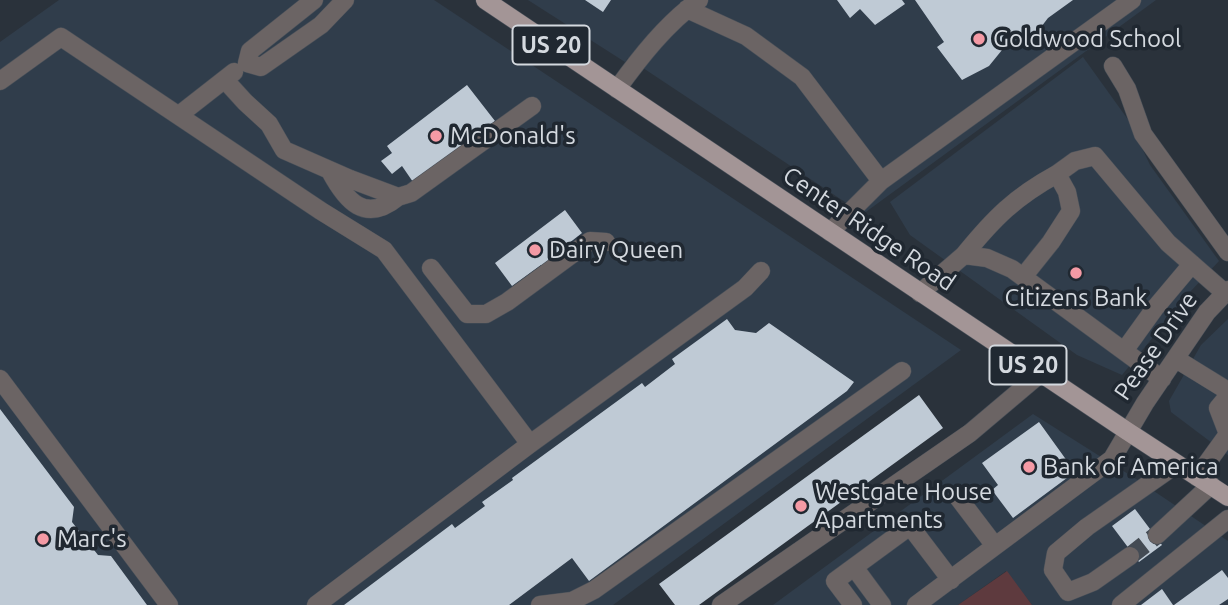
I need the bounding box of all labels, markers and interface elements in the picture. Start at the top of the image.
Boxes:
place label: Goldwood School [993,25,1181,53]
road number: US 20 [512,26,590,64]
marker: Goldwood School [971,31,987,47]
place label: McDonald's [450,122,576,150]
marker: McDonald's [428,128,444,144]
street label: Center Ridge Road [777,161,961,297]
place label: Dairy Queen [549,236,683,264]
marker: Dairy Queen [527,242,543,258]
marker: Citizens Bank [1068,265,1084,281]
place label: Citizens Bank [1005,284,1147,312]
street label: Pease Drive [1108,286,1204,406]
road number: US 20 [990,346,1066,384]
place label: Bank of America [1043,453,1218,481]
marker: Bank of America [1021,459,1037,475]
place label: Westgate House Apartments [815,478,992,534]
marker: Westgate House Apartments [793,498,809,514]
place label: Marc's [57,525,127,553]
marker: Marc's [35,531,51,547]

